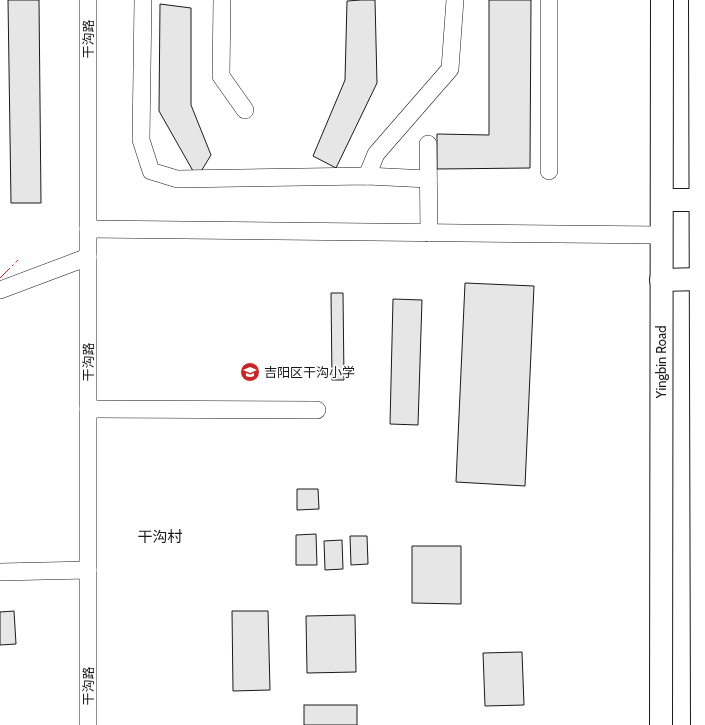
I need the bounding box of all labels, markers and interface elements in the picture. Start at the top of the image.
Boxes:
street label: 干沟路 [80,19,96,59]
street label: Yingbin Road [653,326,669,399]
street label: 干沟路 [80,342,96,382]
school or university icon: 吉阳区干沟小学 [239,361,261,383]
place label: 吉阳区干沟小学 [264,364,355,380]
district label: 干沟村 [137,528,183,546]
street label: 干沟路 [80,666,96,706]

